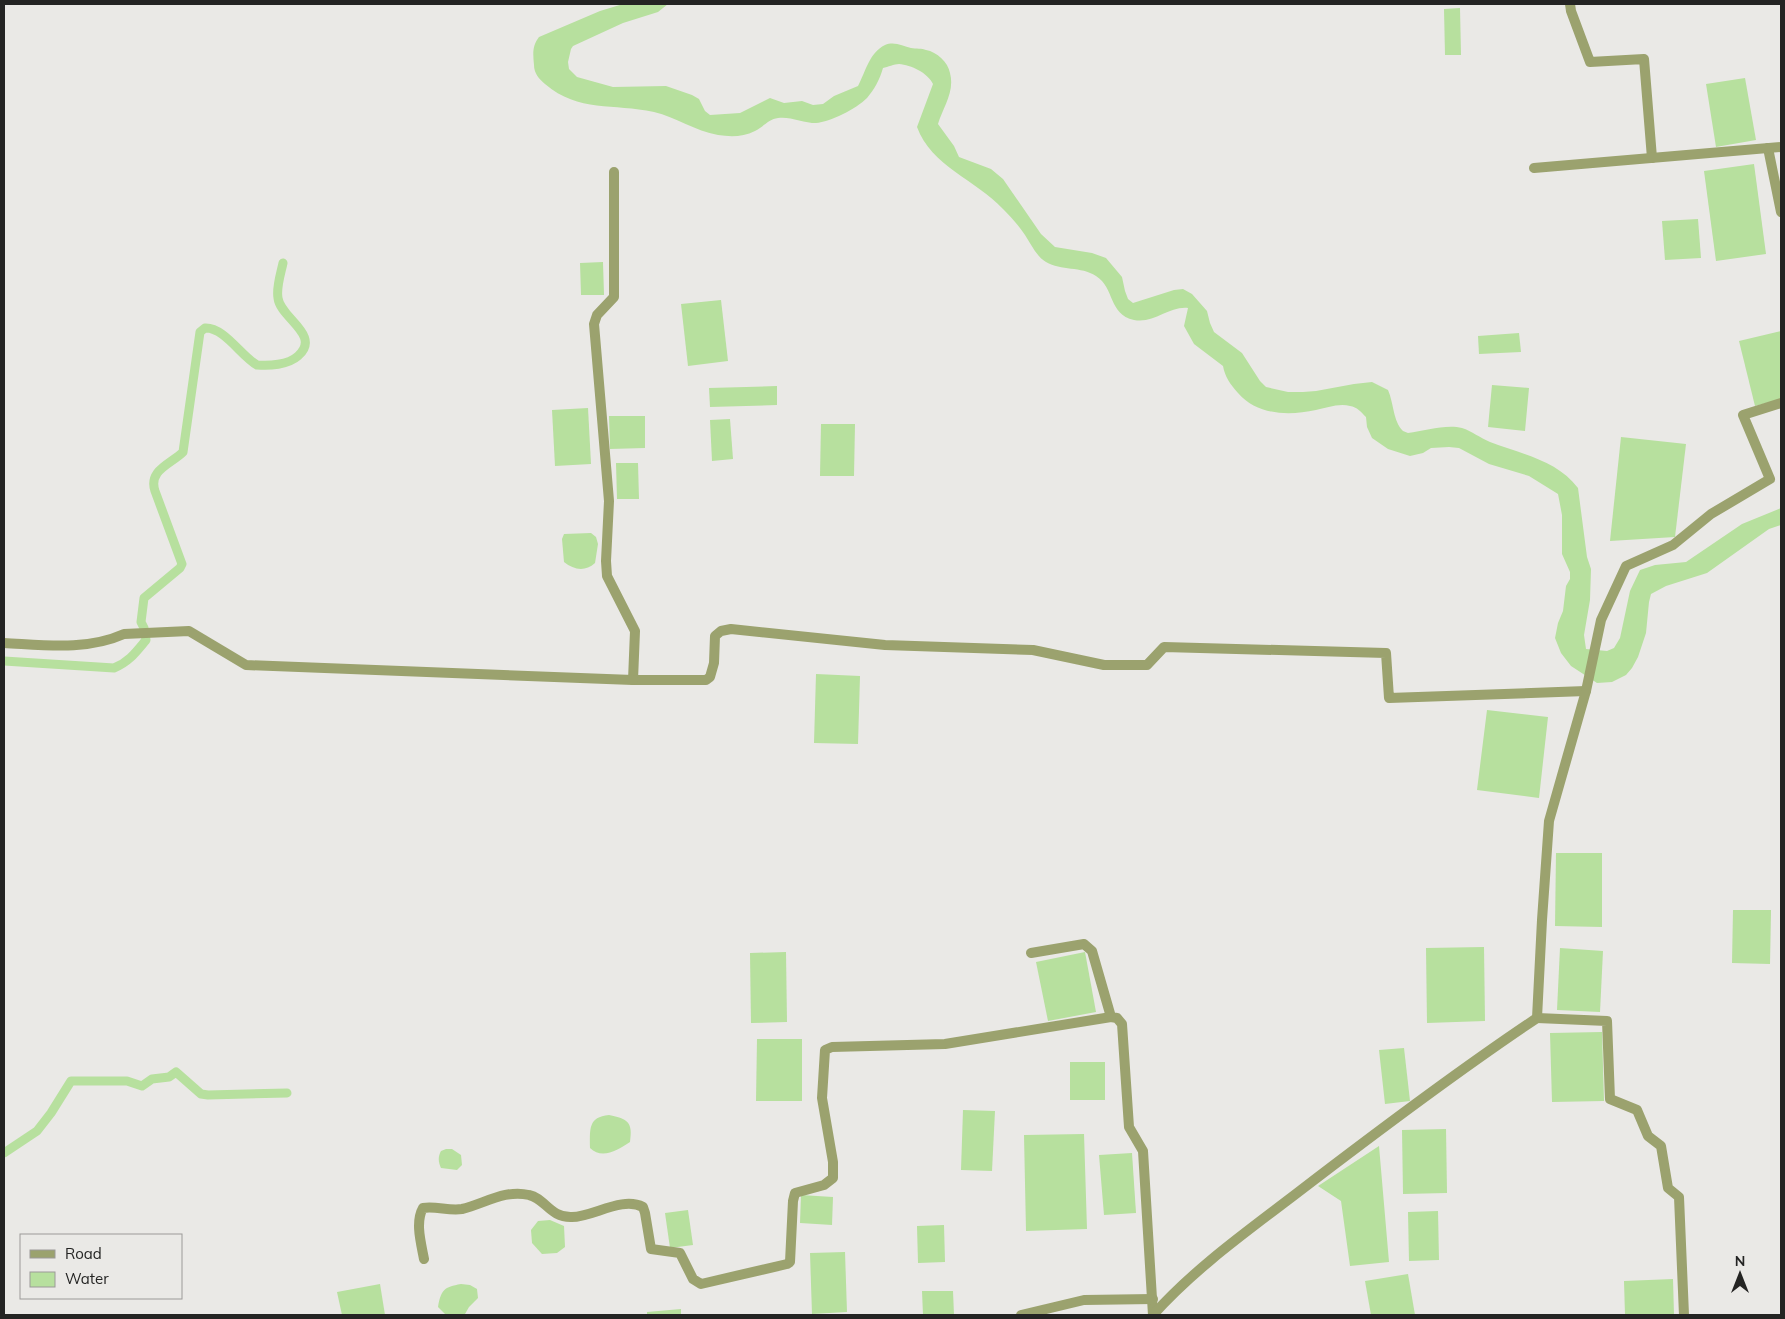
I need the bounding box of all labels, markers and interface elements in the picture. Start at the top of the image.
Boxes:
legend [20,1234,182,1299]
text: Road [65,1244,102,1263]
north arrow [1715,1249,1765,1299]
text: N [1735,1252,1745,1270]
text: Water [65,1269,109,1288]

